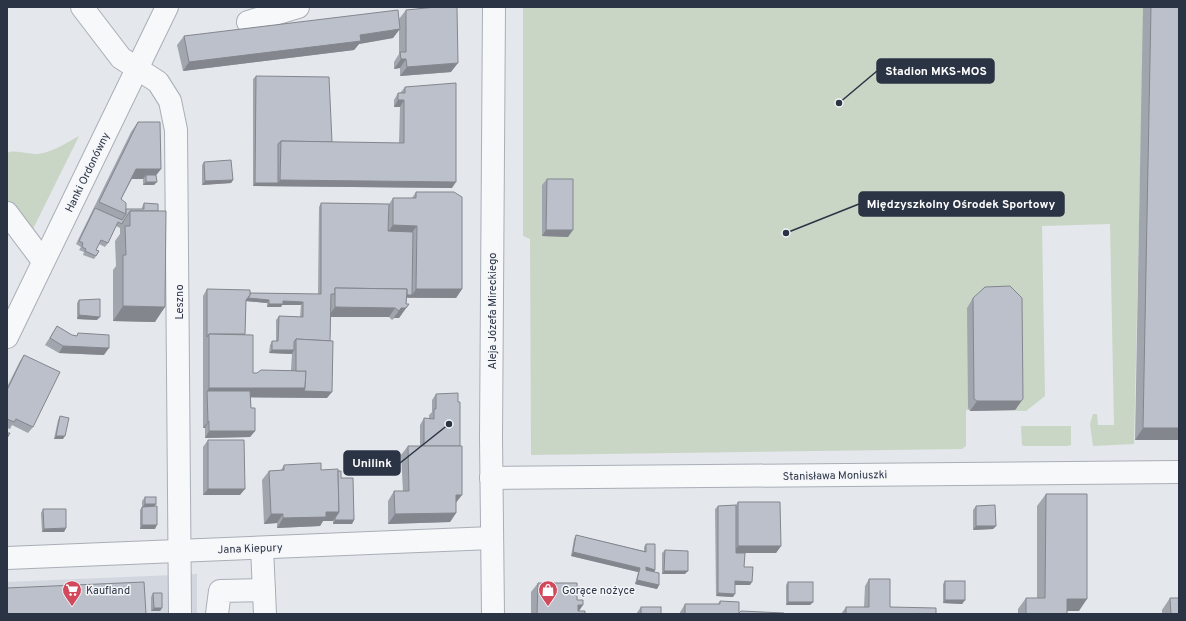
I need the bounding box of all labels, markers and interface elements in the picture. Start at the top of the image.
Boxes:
callout: Stadion MKS-MOS [877,59,994,83]
text: Stadion MKS-MOS [885,64,987,80]
street label: Hanki Ordonówny [62,130,113,215]
callout: Międzyszkolny Ośrodek Sportowy [859,192,1064,216]
text: Międzyszkolny Ośrodek Sportowy [867,197,1055,213]
street label: Aleja Józefa Mireckiego [486,252,500,370]
street label: Leszno [173,284,187,320]
callout: Unilink [344,451,400,475]
text: Unilink [352,456,392,472]
street label: Stanisława Moniuszki [783,468,887,484]
street label: Jana Kiepury [217,541,283,557]
supermarket icon: Kaufland [61,579,83,607]
shop icon: Gorące nożyce [537,579,559,607]
place label: Kaufland [86,584,130,598]
place label: Gorące nożyce [562,584,635,598]

